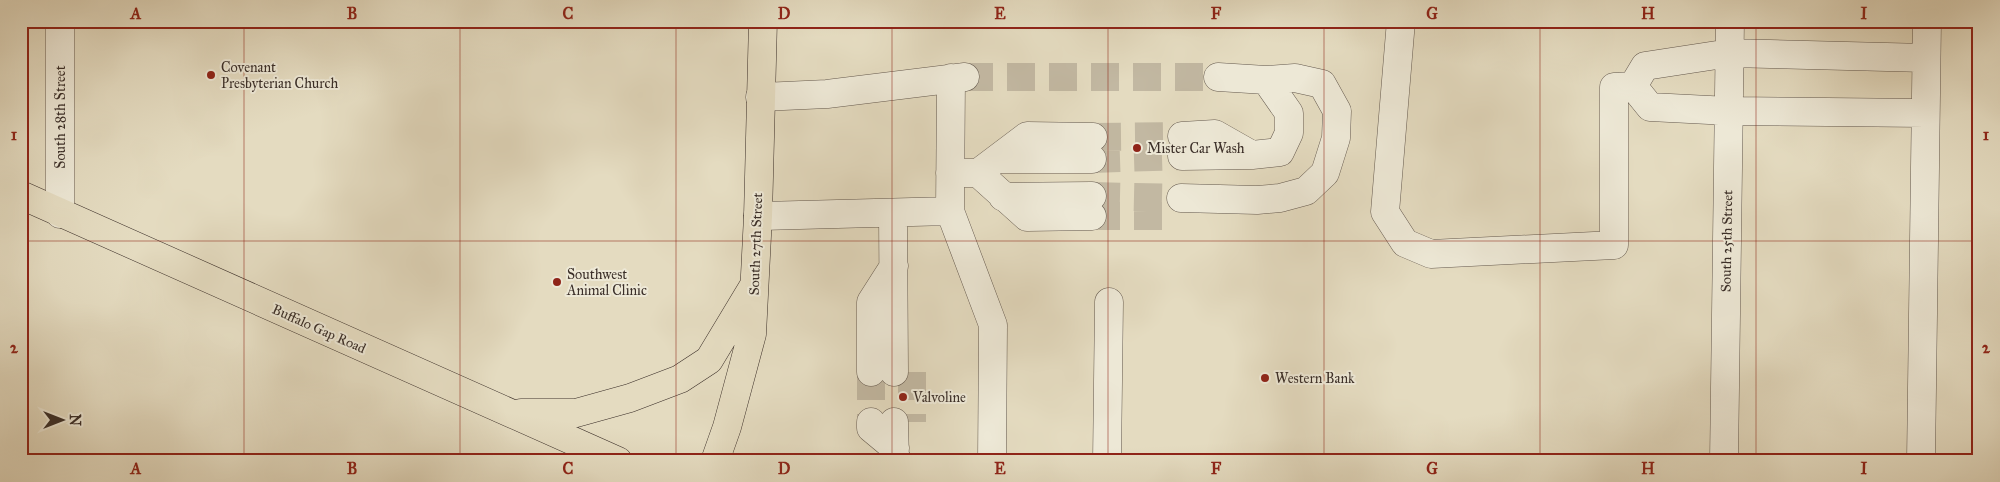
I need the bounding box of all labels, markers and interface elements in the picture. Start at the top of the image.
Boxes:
text: A [130,4,142,23]
text: B [347,4,357,23]
text: C [563,4,574,23]
text: D [778,4,791,23]
text: E [994,4,1006,23]
text: F [1211,4,1222,23]
text: G [1426,4,1438,23]
text: H [1641,4,1655,23]
text: I [1861,4,1868,23]
place label: Covenant Presbyterian Church [221,59,338,92]
street label: South 28th Street [52,65,69,169]
marker: Covenant Presbyterian Church [205,69,217,81]
text: 1 [11,125,18,144]
text: 1 [1983,125,1990,144]
place label: Mister Car Wash [1147,140,1245,157]
marker: Mister Car Wash [1131,142,1143,154]
street label: South 25th Street [1718,190,1736,292]
street label: South 27th Street [746,192,766,296]
place label: Southwest Animal Clinic [566,266,647,299]
marker: Southwest Animal Clinic [551,276,563,288]
street label: Buffalo Gap Road [269,301,369,357]
text: 2 [10,338,19,357]
text: 2 [1982,338,1991,357]
place label: Western Bank [1275,370,1355,387]
marker: Western Bank [1259,372,1271,384]
place label: Valvoline [912,389,966,406]
marker: Valvoline [897,391,909,403]
north arrow [38,394,88,444]
text: N [66,414,83,426]
text: A [130,459,142,478]
text: B [347,459,357,478]
text: C [563,459,574,478]
text: D [778,459,791,478]
text: E [994,459,1006,478]
text: F [1211,459,1222,478]
text: G [1426,459,1438,478]
text: H [1641,459,1655,478]
text: I [1861,459,1868,478]

